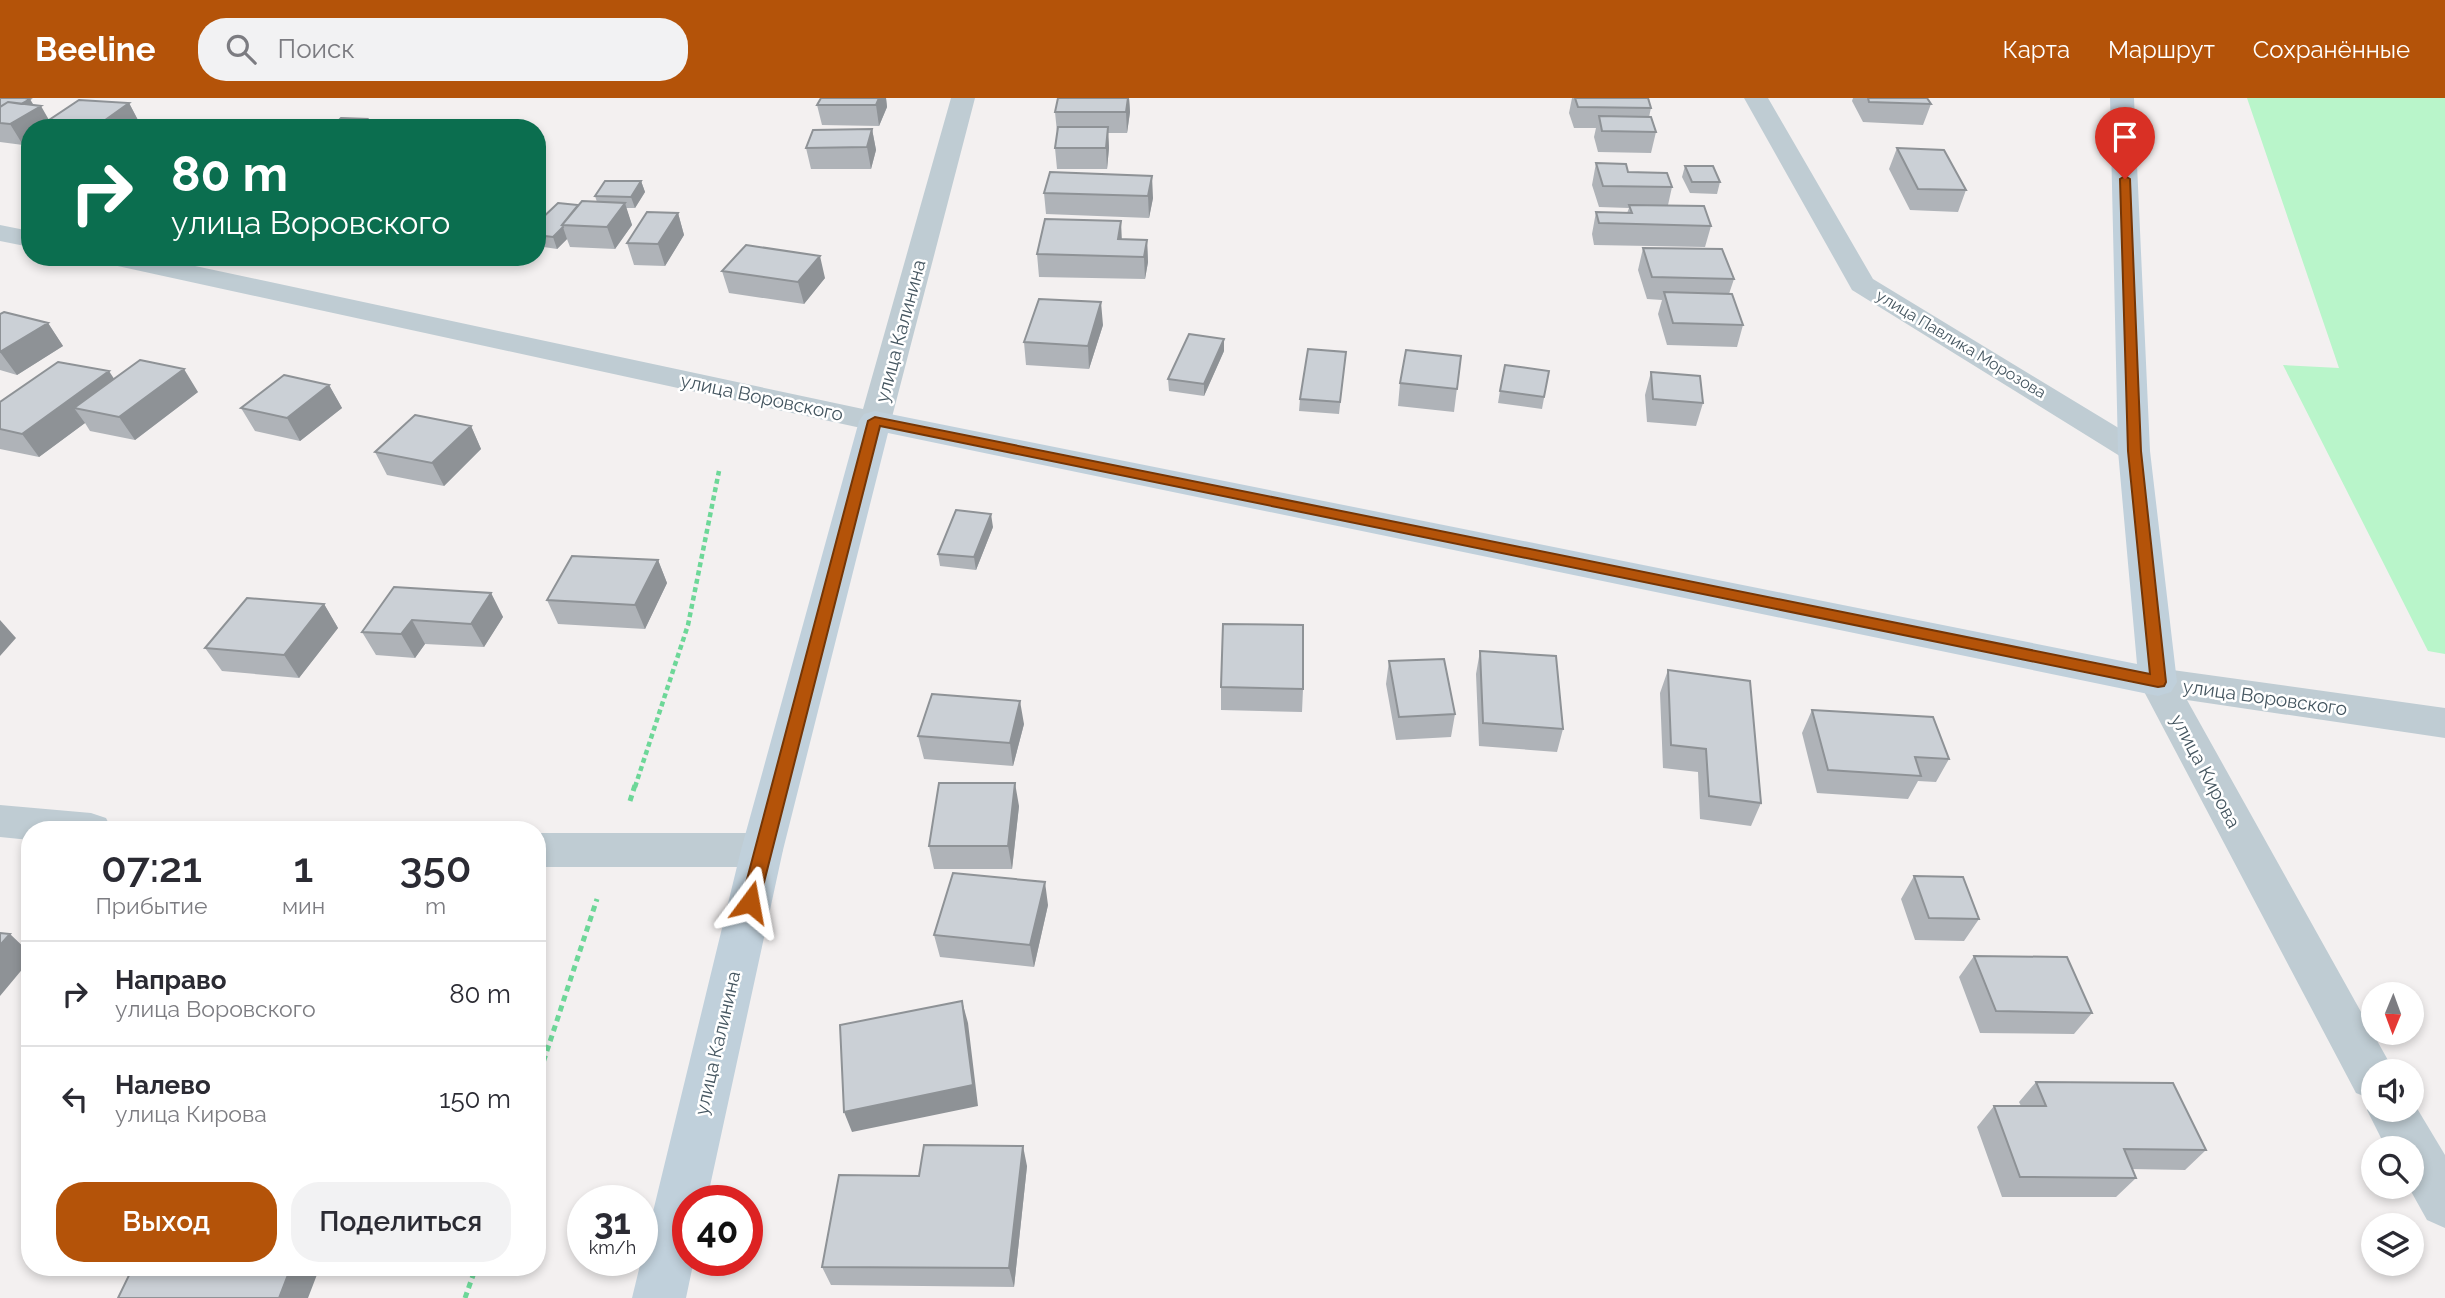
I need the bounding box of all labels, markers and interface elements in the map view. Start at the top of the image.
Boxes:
search box [198,18,688,81]
text: Beeline [35,30,156,69]
icon: search [222,30,260,68]
text: Поиск [278,34,355,64]
text: Карта [2002,35,2070,64]
text: Маршрут [2108,35,2215,64]
text: Сохранённые [2253,35,2410,64]
pin [2095,107,2155,179]
icon: arrive [2106,118,2144,156]
text: 80 m [171,145,288,202]
icon: right [56,147,147,238]
text: улица Воровского [171,204,450,241]
street label: улица Калинина [870,257,930,405]
street label: улица Павлика Морозова [1873,286,2049,402]
street label: улица Воровского [679,369,845,425]
street label: улица Воровского [2181,675,2349,719]
street label: улица Кирова [2167,710,2245,832]
text: 07:21 [101,843,202,892]
text: 1 [294,843,313,892]
text: 350 [400,843,472,892]
position arrow [713,865,787,939]
text: Прибытие [95,892,207,919]
text: мин [282,892,325,919]
text: m [425,892,446,919]
text: Направо [115,965,226,995]
street label: улица Калинина [690,969,744,1117]
icon: right [56,975,94,1013]
text: 80 m [449,979,511,1009]
north arrow [2361,982,2424,1045]
map controls [2361,982,2424,1276]
text: улица Воровского [115,995,316,1022]
button: sound [2361,1059,2424,1122]
text: Налево [115,1070,211,1100]
icon: left [56,1080,94,1118]
text: 150 m [439,1084,511,1114]
text: улица Кирова [115,1100,267,1127]
button: search [2361,1136,2424,1199]
button: Выход [56,1182,277,1262]
button: Поделиться [291,1182,511,1262]
speed limit sign: 40 [672,1185,763,1276]
text: 31 [594,1201,631,1242]
button: layers [2361,1213,2424,1276]
text: km/h [589,1237,636,1258]

